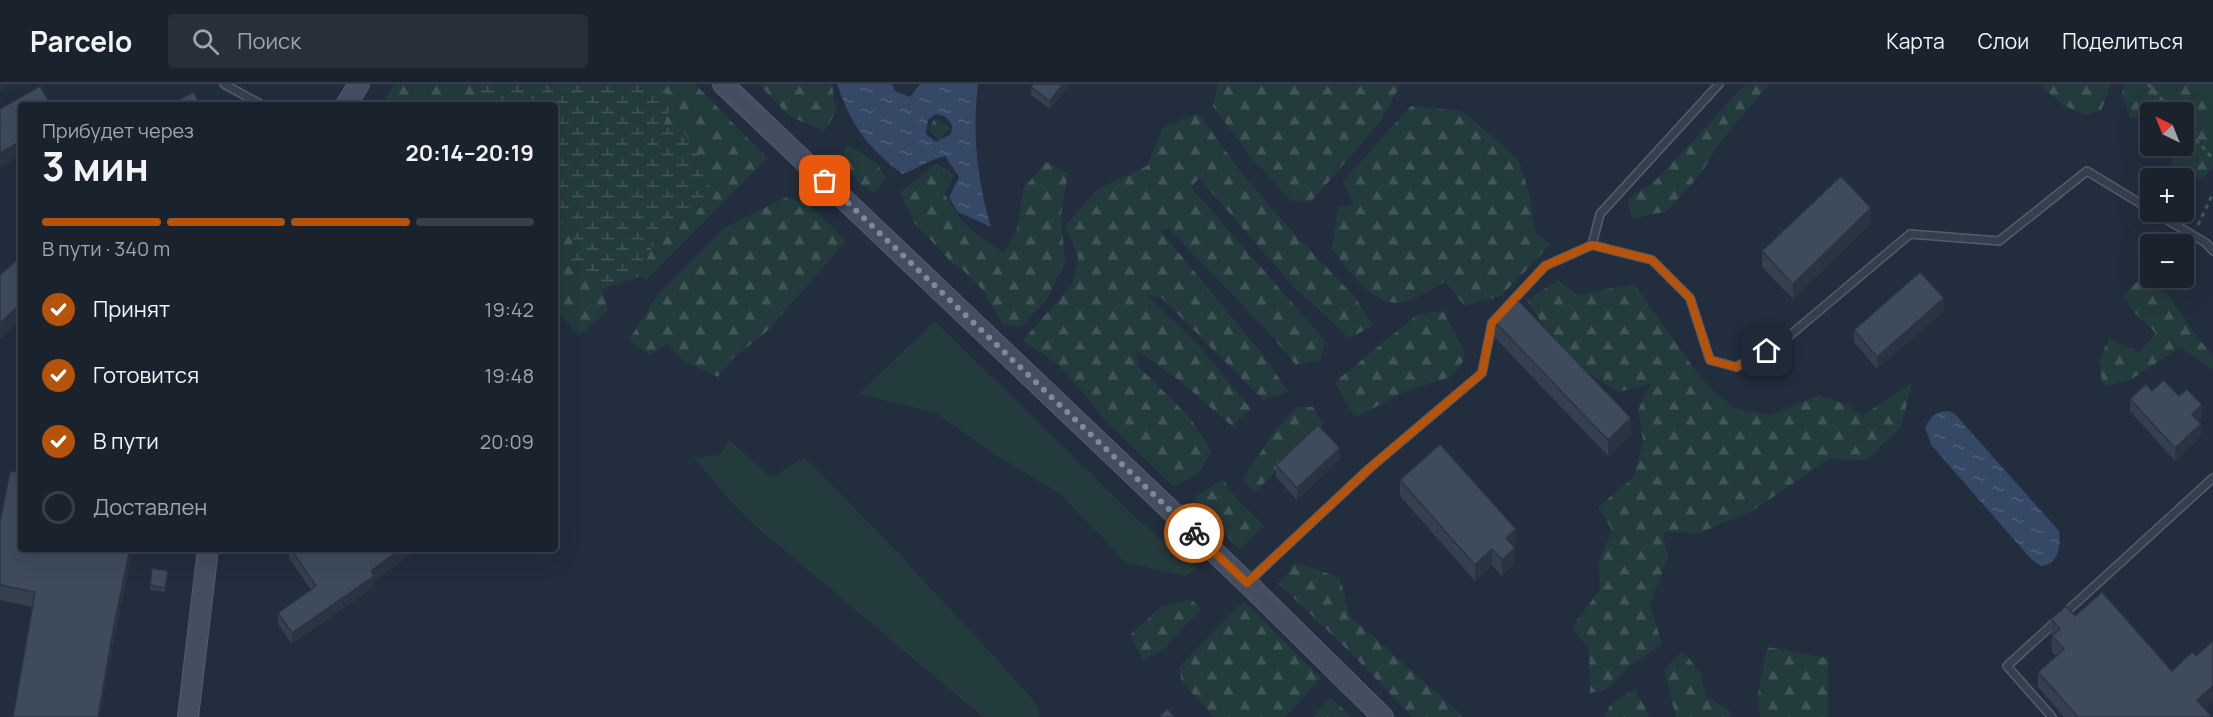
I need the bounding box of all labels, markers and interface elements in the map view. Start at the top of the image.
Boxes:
search box [168,14,588,68]
text: Parcelo [30,22,132,60]
icon: search [189,25,222,58]
text: Поиск [237,26,301,56]
text: Карта [1886,27,1945,55]
text: Слои [1978,27,2029,55]
text: Поделиться [2062,27,2183,55]
north arrow [2140,102,2194,156]
map controls [2140,102,2194,288]
text: Прибудет через [42,117,194,144]
text: 20:14–20:19 [406,138,534,168]
text: 3 мин [42,139,149,193]
pin [799,155,850,206]
icon: bag [808,164,841,197]
button: + [2140,168,2194,222]
button: − [2140,234,2194,288]
text: В пути · 340 m [42,235,170,262]
icon: check [42,293,75,326]
text: Принят [93,294,170,324]
text: 19:42 [485,296,534,323]
pin [1741,325,1792,376]
icon: home [1750,334,1783,367]
icon: check [42,359,75,392]
text: Готовится [93,360,199,390]
text: 19:48 [484,362,534,389]
icon: check [42,425,75,458]
text: В пути [93,426,159,456]
text: 20:09 [480,428,534,455]
text: Доставлен [93,492,207,522]
courier [1164,503,1224,563]
icon: bike [1178,517,1211,550]

